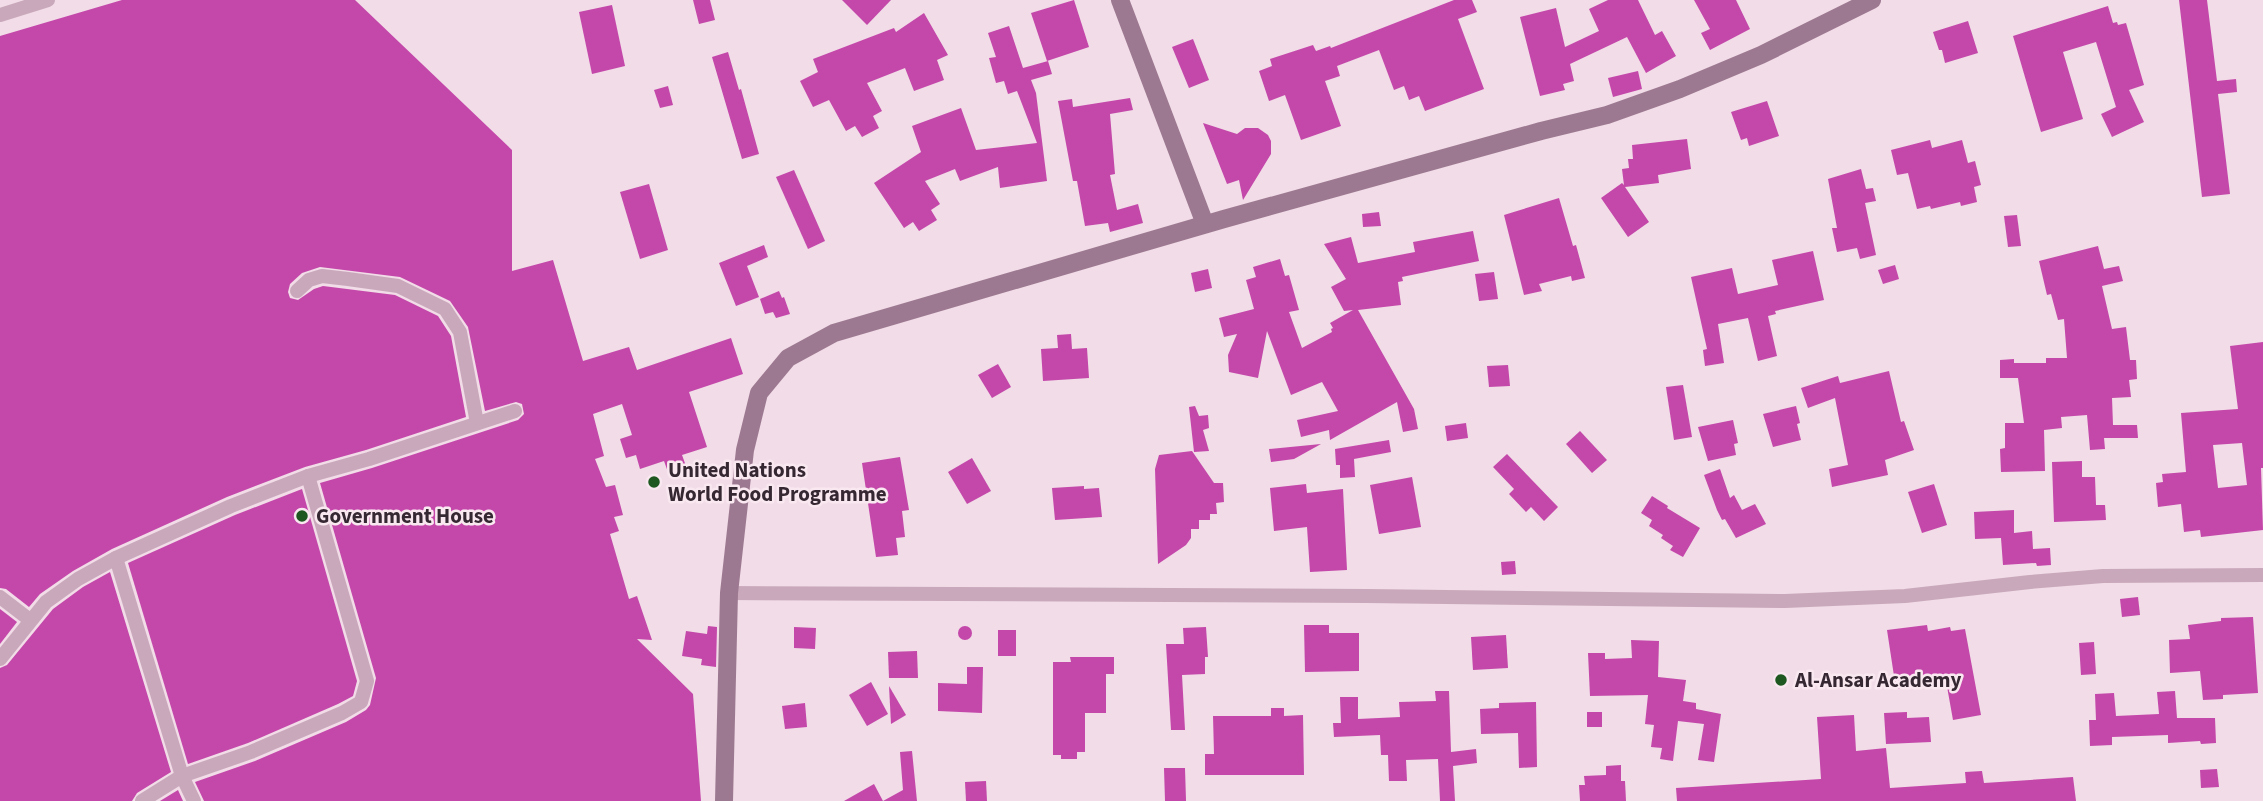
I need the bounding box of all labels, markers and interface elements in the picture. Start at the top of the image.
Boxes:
place label: United Nations World Food Programme [668,455,887,509]
marker: United Nations World Food Programme [646,474,662,490]
place label: Government House [316,501,494,531]
marker: Government House [294,508,310,524]
place label: Al-Ansar Academy [1794,665,1962,695]
marker: Al-Ansar Academy [1773,672,1789,688]

